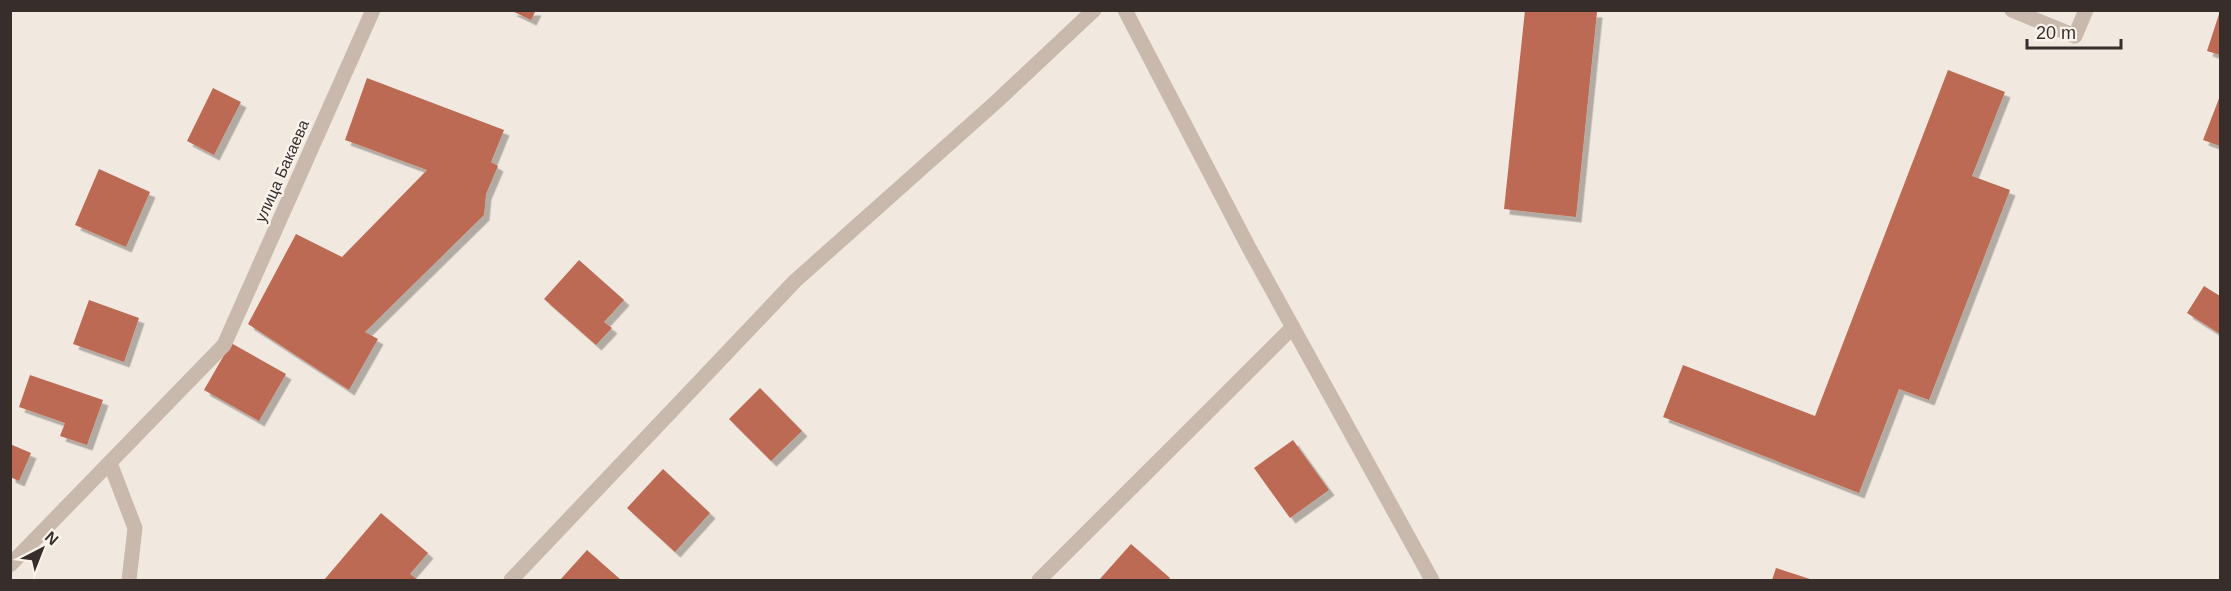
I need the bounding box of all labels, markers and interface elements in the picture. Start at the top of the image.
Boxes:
scale bar [2027,12,2122,50]
text: 20 m [2036,23,2076,43]
street label: улица Бакаева [252,117,312,225]
north arrow [12,519,72,579]
text: N [42,528,62,548]

